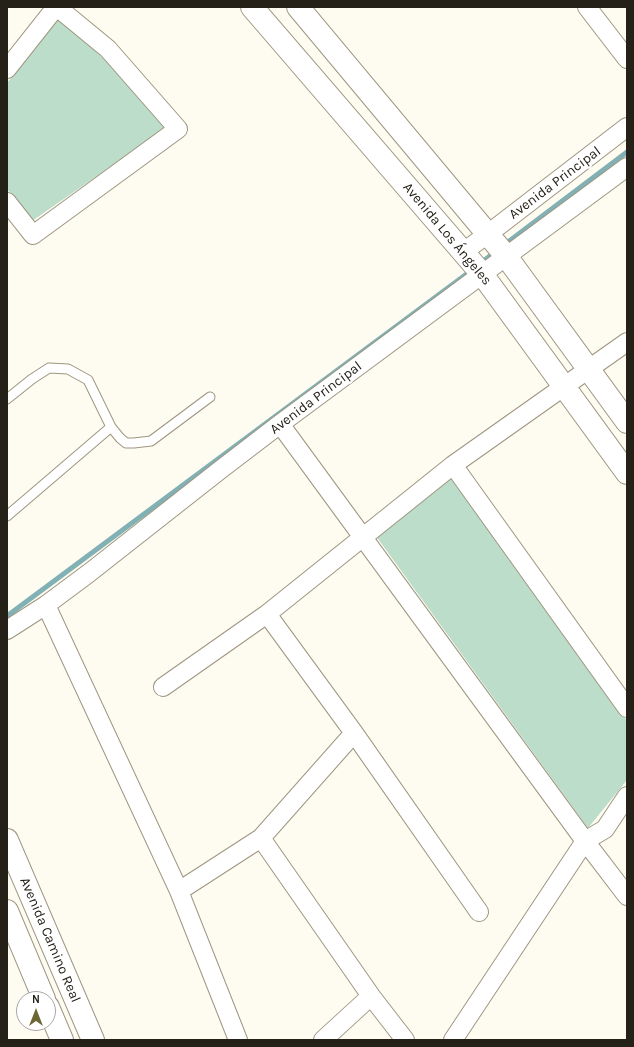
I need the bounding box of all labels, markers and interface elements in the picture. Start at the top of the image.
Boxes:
street label: Avenida Principal [506,143,604,223]
street label: Avenida Los Ángeles [399,179,495,289]
street label: Avenida Principal [267,358,365,438]
street label: Avenida Camino Real [16,875,84,1005]
north arrow [16,991,56,1031]
text: N [32,993,40,1006]

